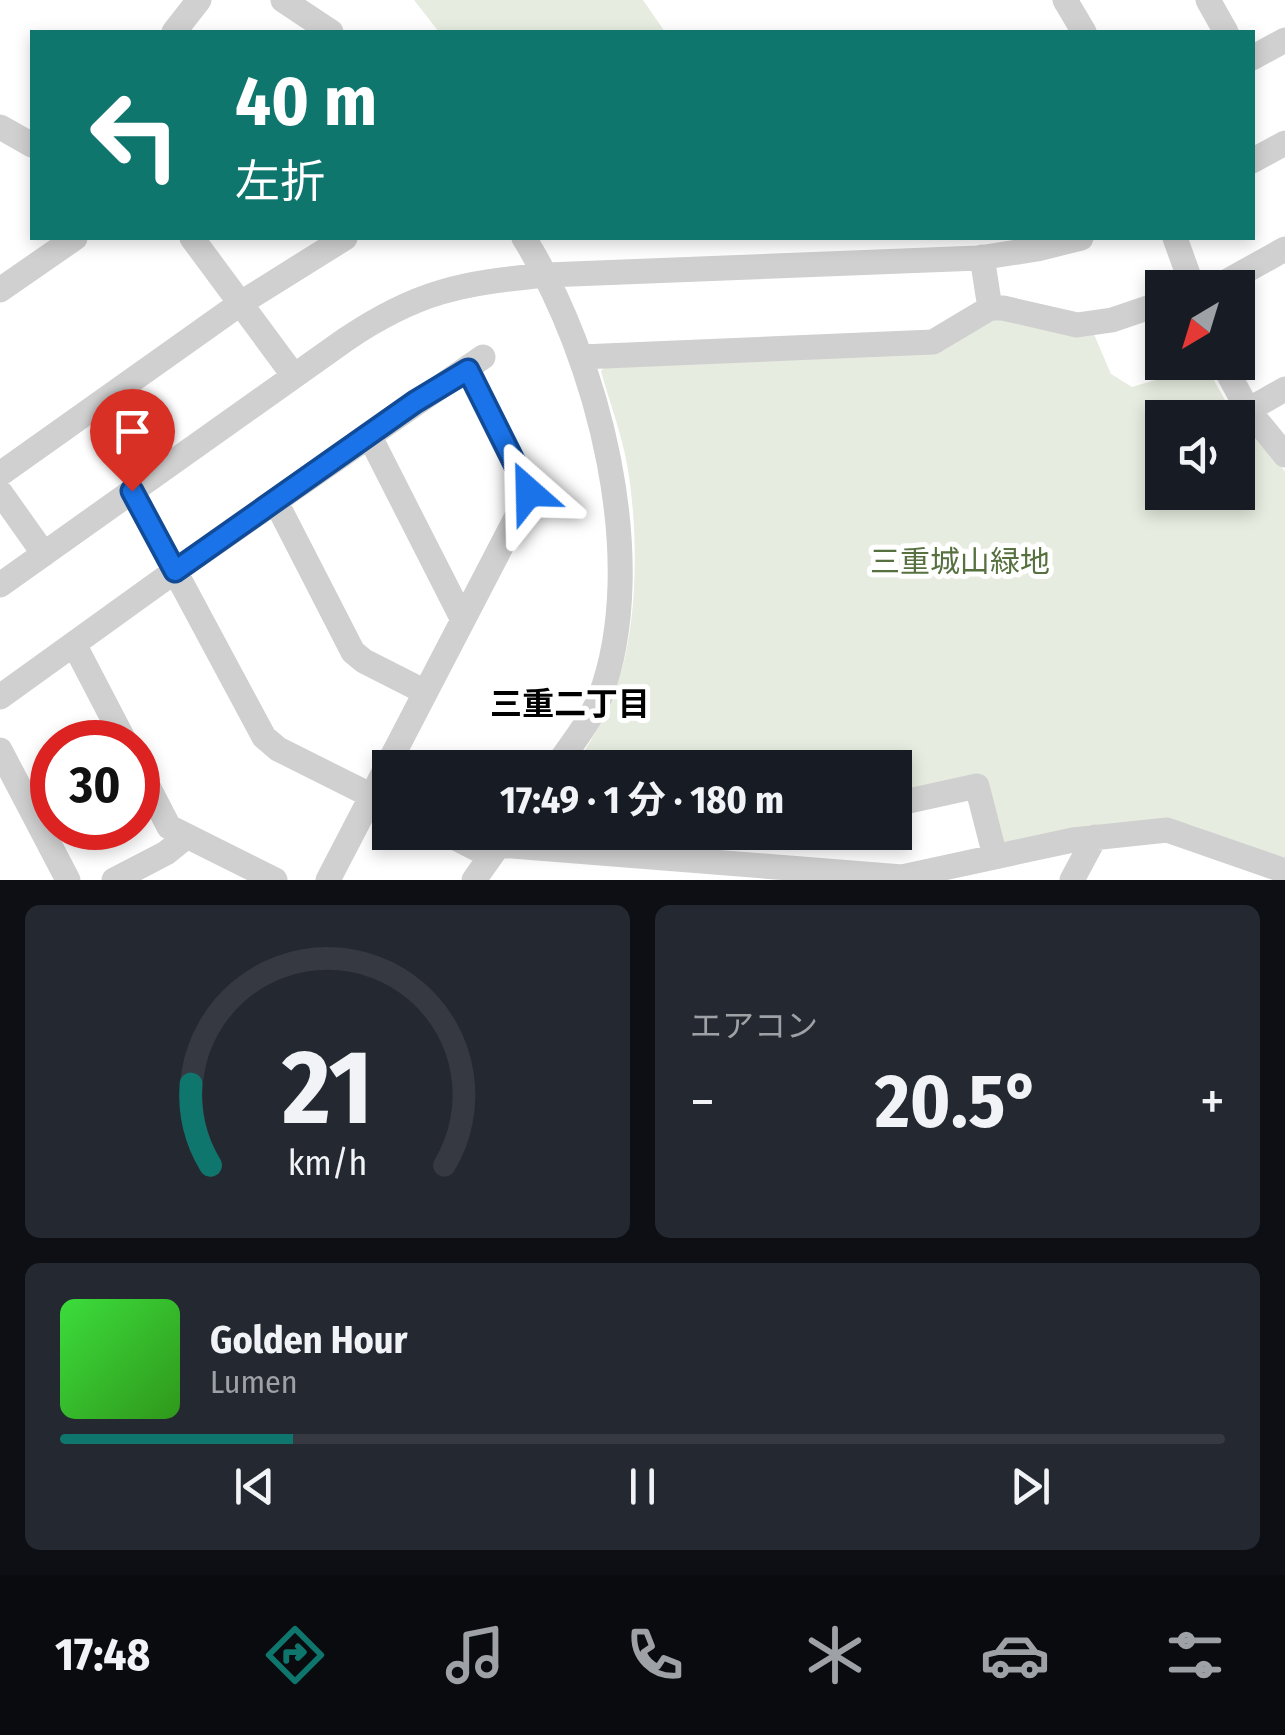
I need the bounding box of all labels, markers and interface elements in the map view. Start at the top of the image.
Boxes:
text: 40 m [235,60,377,144]
icon: left [70,70,200,200]
text: 左折 [235,155,325,209]
north arrow [1145,270,1255,380]
map controls [1145,270,1255,510]
pin [90,389,175,492]
button: sound [1145,400,1255,510]
icon: arrive [105,404,160,459]
position arrow [477,440,581,544]
park label: 三重城山緑地 [870,544,1050,580]
district label: 三重二丁目 [490,685,650,723]
speed limit sign: 30 [30,720,160,850]
text: 17:49 · 1 分 · 180 m [500,777,784,823]
text: エアコン [690,1007,818,1045]
text: 21 [281,1026,373,1151]
text: 20.5° [875,1057,1040,1147]
text: − [690,1069,715,1135]
text: + [1200,1069,1225,1135]
text: km/h [288,1142,367,1184]
text: Golden Hour [210,1317,408,1363]
text: Lumen [210,1363,298,1401]
icon: previous [227,1459,282,1514]
icon: pause [615,1459,670,1514]
icon: next [1003,1459,1058,1514]
icon: directions [260,1620,330,1690]
icon: music [440,1620,510,1690]
icon: phone [620,1620,690,1690]
icon: climate [800,1620,870,1690]
icon: car [980,1620,1050,1690]
icon: filters [1160,1620,1230,1690]
text: 17:48 [55,1628,150,1682]

